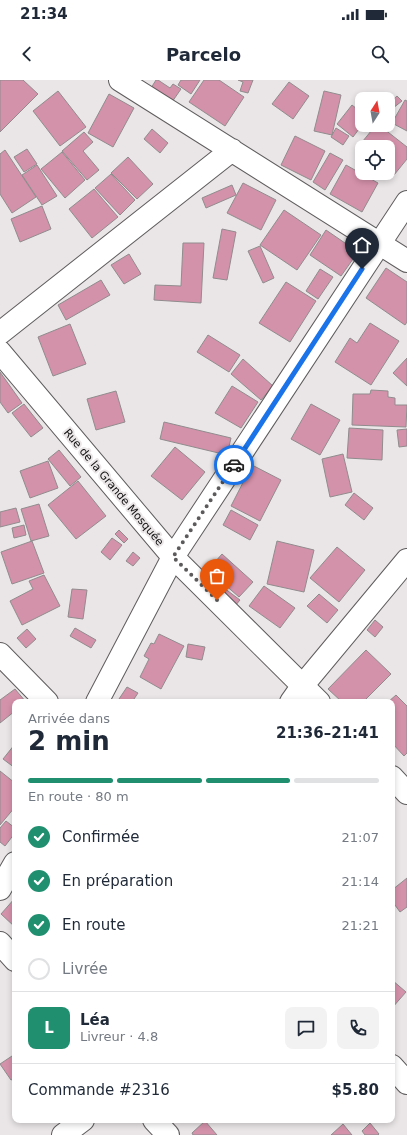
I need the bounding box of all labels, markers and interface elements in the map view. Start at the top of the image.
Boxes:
text: 21:34 [20,5,68,23]
icon: back [16,43,38,65]
icon: search [369,43,391,65]
text: Parcelo [166,44,241,65]
north arrow [355,92,395,132]
map controls [355,92,395,180]
button: locate [355,140,395,180]
pin [345,228,379,269]
icon: home [351,234,373,256]
street label: Rue de la Grande Mosquée [61,426,166,549]
courier [214,445,254,485]
icon: car [223,454,245,476]
pin [200,559,234,600]
icon: bag [206,565,228,587]
text: Arrivée dans [28,711,110,726]
text: 21:36–21:41 [276,724,379,742]
text: 2 min [28,726,110,756]
text: En route · 80 m [28,789,129,804]
icon: check [28,826,50,848]
text: Confirmée [62,828,140,846]
text: 21:07 [342,830,379,845]
icon: check [28,870,50,892]
text: En préparation [62,872,173,890]
text: 21:14 [342,874,379,889]
icon: check [28,914,50,936]
text: En route [62,916,125,934]
text: 21:21 [342,918,379,933]
text: Livrée [62,960,108,978]
button: chat [285,1007,327,1049]
button: phone [337,1007,379,1049]
text: Léa [80,1011,110,1029]
text: L [44,1019,54,1037]
text: Livreur · 4.8 [80,1029,158,1044]
text: Commande #2316 [28,1081,170,1099]
text: $5.80 [332,1081,379,1099]

